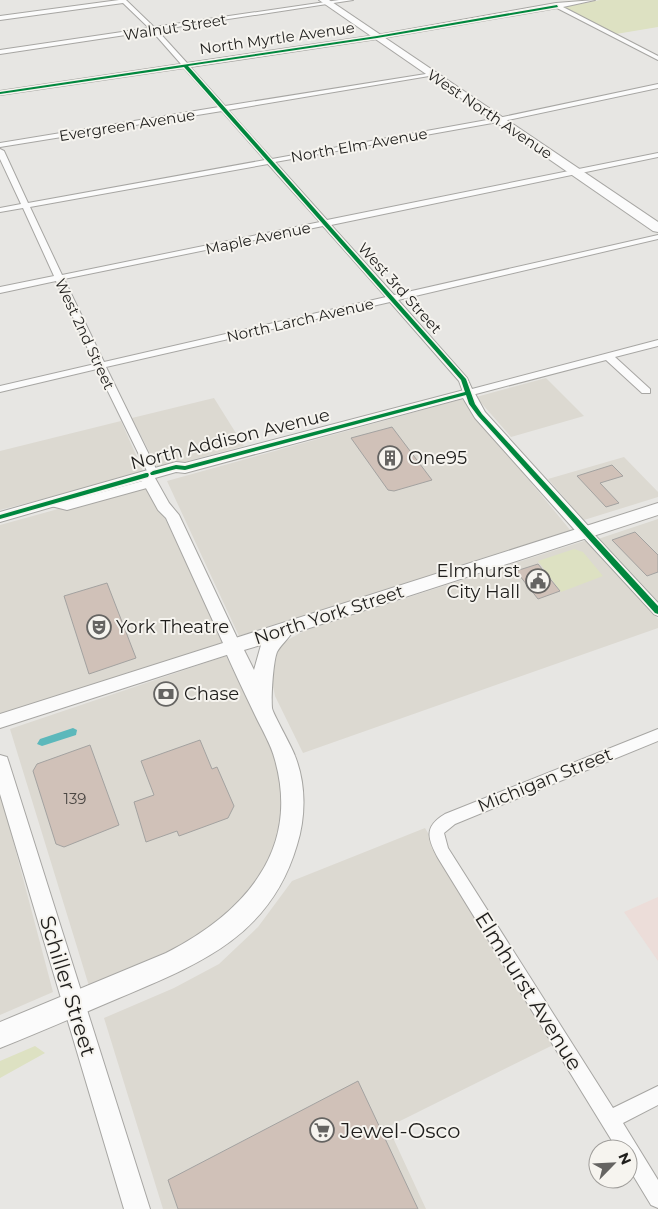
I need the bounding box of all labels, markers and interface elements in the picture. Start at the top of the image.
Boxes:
street label: Walnut Street [122,9,228,45]
street label: North Myrtle Avenue [198,18,356,58]
street label: West North Avenue [424,65,556,163]
street label: Evergreen Avenue [58,105,196,145]
street label: North Elm Avenue [289,124,429,166]
street label: Maple Avenue [204,218,312,258]
street label: West 3rd Street [354,239,446,337]
street label: West 2nd Street [51,275,119,393]
street label: North Larch Avenue [225,294,375,346]
street label: North Addison Avenue [128,404,332,474]
building icon: One95 [377,445,403,471]
place label: One95 [408,447,467,469]
place label: Elmhurst City Hall [436,560,520,603]
public building icon: Elmhurst City Hall [525,568,551,594]
street label: North York Street [251,580,407,650]
theatre icon: York Theatre [86,614,112,640]
place label: York Theatre [116,616,229,638]
bank icon: Chase [153,681,179,707]
place label: Chase [184,683,239,705]
street label: Michigan Street [474,743,616,817]
house number: 139 [63,789,87,808]
street label: Elmhurst Avenue [470,907,588,1075]
street label: Schiller Street [35,913,101,1059]
supermarket icon: Jewel-Osco [309,1117,335,1143]
place label: Jewel-Osco [339,1118,460,1143]
north arrow [588,1139,638,1189]
text: N [614,1150,635,1168]

